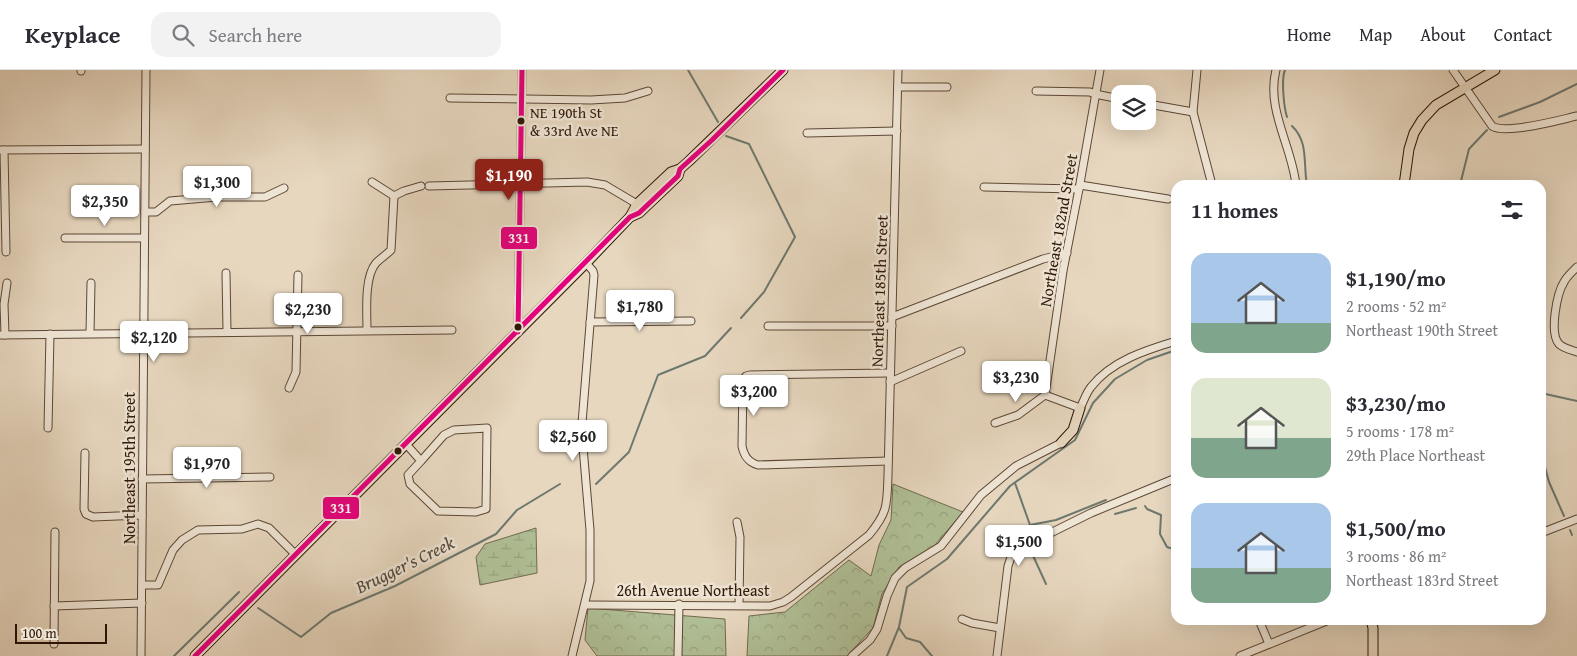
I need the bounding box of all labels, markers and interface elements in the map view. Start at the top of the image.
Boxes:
search box [151,12,501,57]
text: Keyplace [25,17,121,52]
icon: search [169,21,197,49]
text: Search here [209,21,302,49]
text: Home [1287,21,1331,48]
text: Map [1359,21,1392,48]
text: About [1420,21,1466,48]
text: Contact [1494,21,1552,48]
map controls [1111,85,1156,130]
button: layers [1111,85,1156,130]
place label: NE 190th St & 33rd Ave NE [530,102,619,141]
marker: NE 190th St & 33rd Ave NE [516,116,526,126]
street label: Northeast 182nd Street [1033,151,1083,308]
pin: $1,190 [468,158,550,201]
text: $1,190 [486,163,532,187]
pin: $1,300 [176,166,258,208]
text: $1,300 [194,170,240,194]
pin: $2,350 [64,184,146,227]
text: $2,350 [82,189,128,213]
text: 11 homes [1191,195,1278,226]
icon: filters [1498,196,1526,224]
street label: Northeast 185th Street [864,214,894,367]
line badge: 331 [500,226,538,250]
text: 331 [508,228,530,248]
text: $1,190/mo [1346,263,1446,294]
icon: home [1231,273,1291,333]
pin: $1,780 [599,290,681,332]
pin: $2,230 [267,292,349,335]
text: $1,780 [617,294,663,318]
text: 2 rooms · 52 m² [1346,294,1446,318]
text: $2,230 [285,297,331,321]
text: Northeast 190th Street [1346,318,1498,342]
pin: $2,120 [113,320,195,363]
unlabelled marker [513,322,523,332]
text: $2,120 [131,325,177,349]
pin: $3,230 [975,360,1057,403]
text: $3,230 [993,365,1039,389]
pin: $3,200 [713,374,795,417]
text: $3,200 [731,379,777,403]
text: $3,230/mo [1346,388,1446,419]
street label: Northeast 195th Street [117,392,141,544]
icon: home [1231,398,1291,458]
text: 5 rooms · 178 m² [1346,419,1454,443]
pin: $2,560 [532,420,614,462]
text: $2,560 [550,424,596,448]
text: 29th Place Northeast [1346,443,1485,467]
pin: $1,970 [166,446,248,489]
unlabelled marker [393,446,403,456]
text: $1,970 [184,451,230,475]
line badge: 331 [322,496,360,520]
text: 331 [330,498,352,518]
text: $1,500/mo [1346,513,1446,544]
icon: home [1231,523,1291,583]
pin: $1,500 [978,524,1060,567]
water label: Brugger's Creek [350,529,460,601]
text: $1,500 [996,529,1042,553]
text: 3 rooms · 86 m² [1346,544,1446,568]
text: Northeast 183rd Street [1346,568,1499,592]
street label: 26th Avenue Northeast [616,578,770,602]
scale bar [15,621,108,644]
text: 100 m [22,623,57,643]

